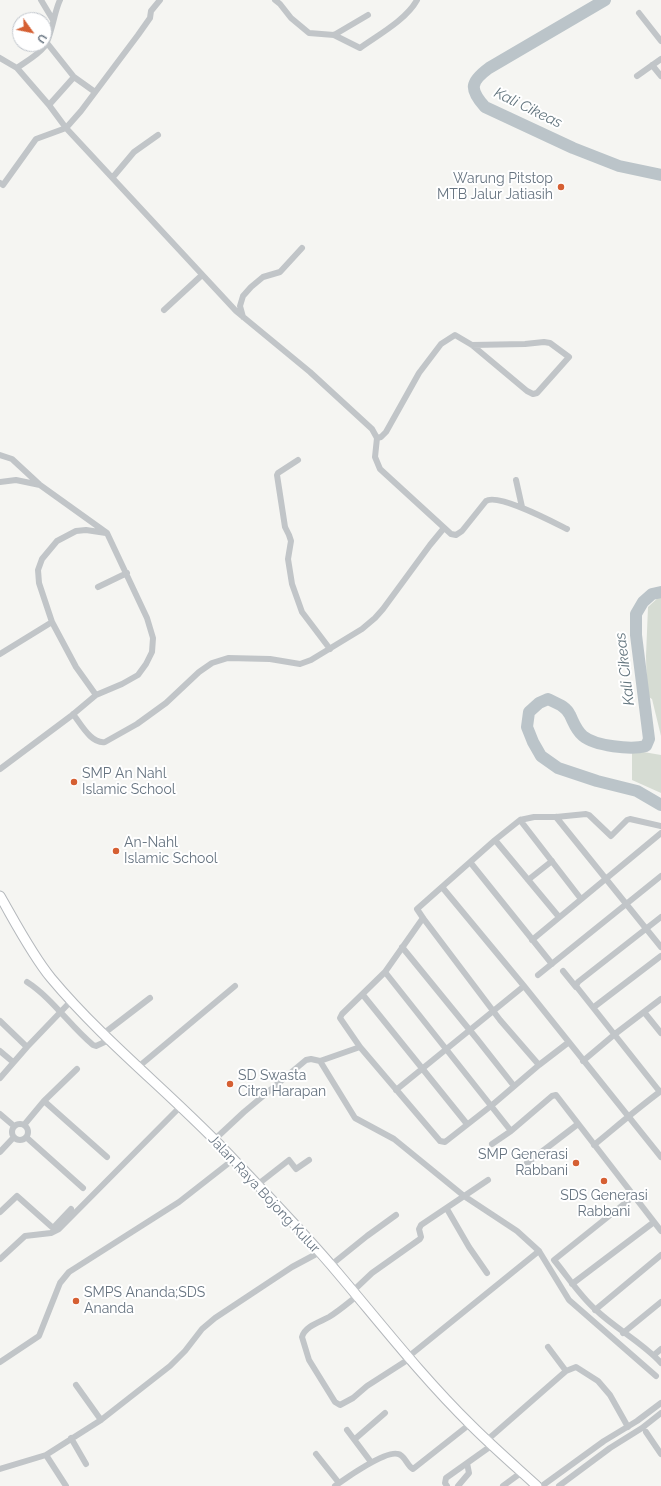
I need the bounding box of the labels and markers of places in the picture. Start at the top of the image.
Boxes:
place label: Warung Pitstop MTB Jalur Jatiasih [437,171,553,204]
marker: Warung Pitstop MTB Jalur Jatiasih [556,182,566,192]
place label: SMP An Nahl Islamic School [82,766,176,798]
marker: SMP An Nahl Islamic School [69,777,79,787]
place label: An-Nahl Islamic School [124,835,218,868]
marker: An-Nahl Islamic School [111,846,121,856]
place label: SD Swasta Citra Harapan [238,1068,326,1100]
marker: SD Swasta Citra Harapan [225,1079,235,1089]
place label: SMP Generasi Rabbani [478,1147,568,1180]
marker: SMP Generasi Rabbani [571,1158,581,1168]
marker: SDS Generasi Rabbani [599,1176,609,1186]
place label: SDS Generasi Rabbani [560,1188,648,1220]
place label: SMPS Ananda;SDS Ananda [84,1285,205,1318]
marker: SMPS Ananda;SDS Ananda [71,1296,81,1306]

